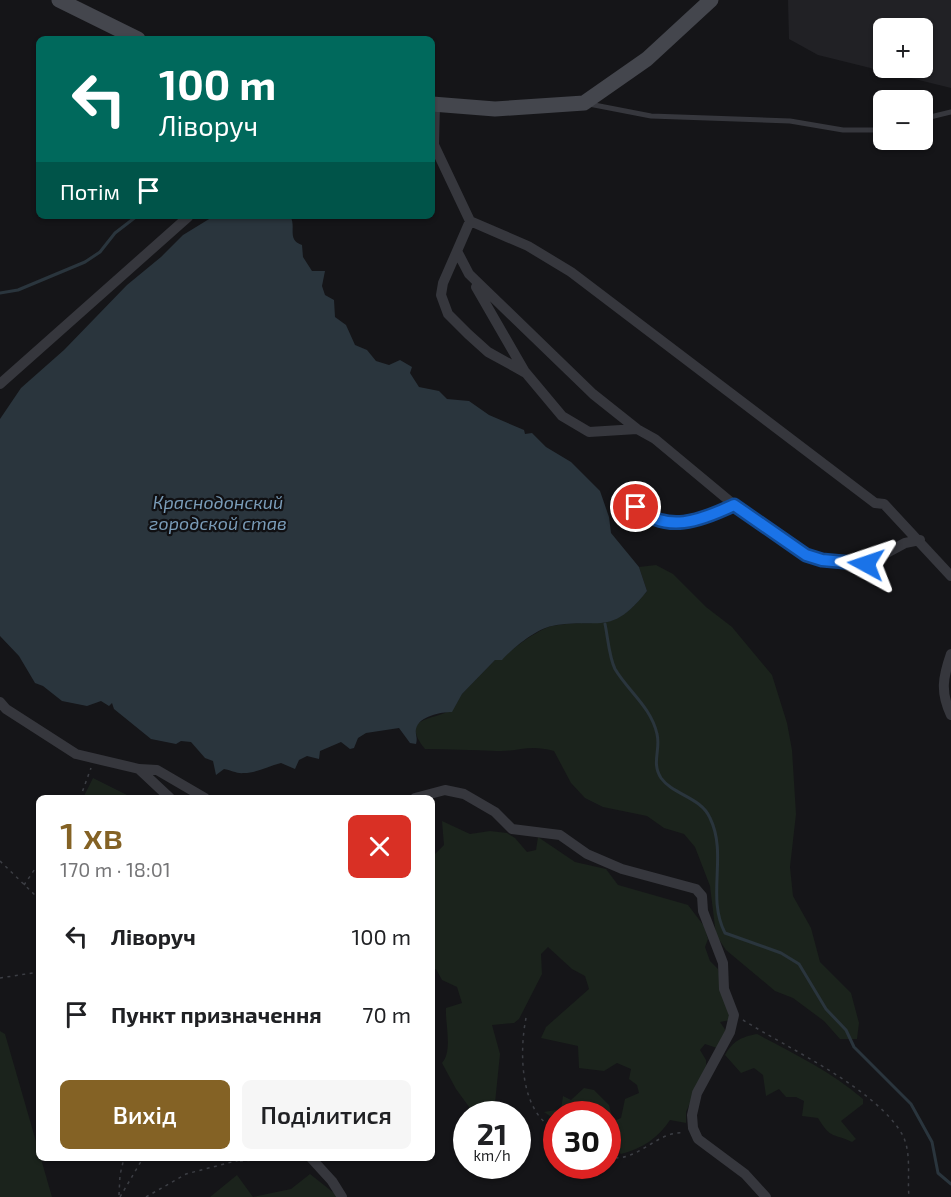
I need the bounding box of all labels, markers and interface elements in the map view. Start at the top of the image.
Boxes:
map controls [873,18,933,150]
button: + [873,18,933,78]
text: 100 m [159,58,276,108]
icon: left [60,60,138,138]
button: − [873,90,933,150]
text: Ліворуч [159,109,258,141]
icon: arrive [132,174,165,207]
text: Потім [60,178,120,204]
pin [610,481,661,532]
icon: arrive [619,490,652,523]
water label: Краснодонский городской став [149,491,287,534]
position arrow [834,532,898,596]
text: 1 хв [60,813,123,856]
button: close [348,815,411,878]
text: 170 m · 18:01 [60,857,171,881]
icon: left [60,920,93,953]
text: Ліворуч [111,923,196,949]
text: 100 m [352,923,411,949]
icon: arrive [60,998,93,1031]
text: Пункт призначення [111,1001,322,1027]
text: 70 m [362,1001,411,1027]
button: Вихід [60,1080,230,1149]
button: Поділитися [242,1080,411,1149]
speed limit sign: 30 [543,1101,621,1179]
text: 21 [477,1115,507,1151]
text: km/h [473,1146,511,1164]

